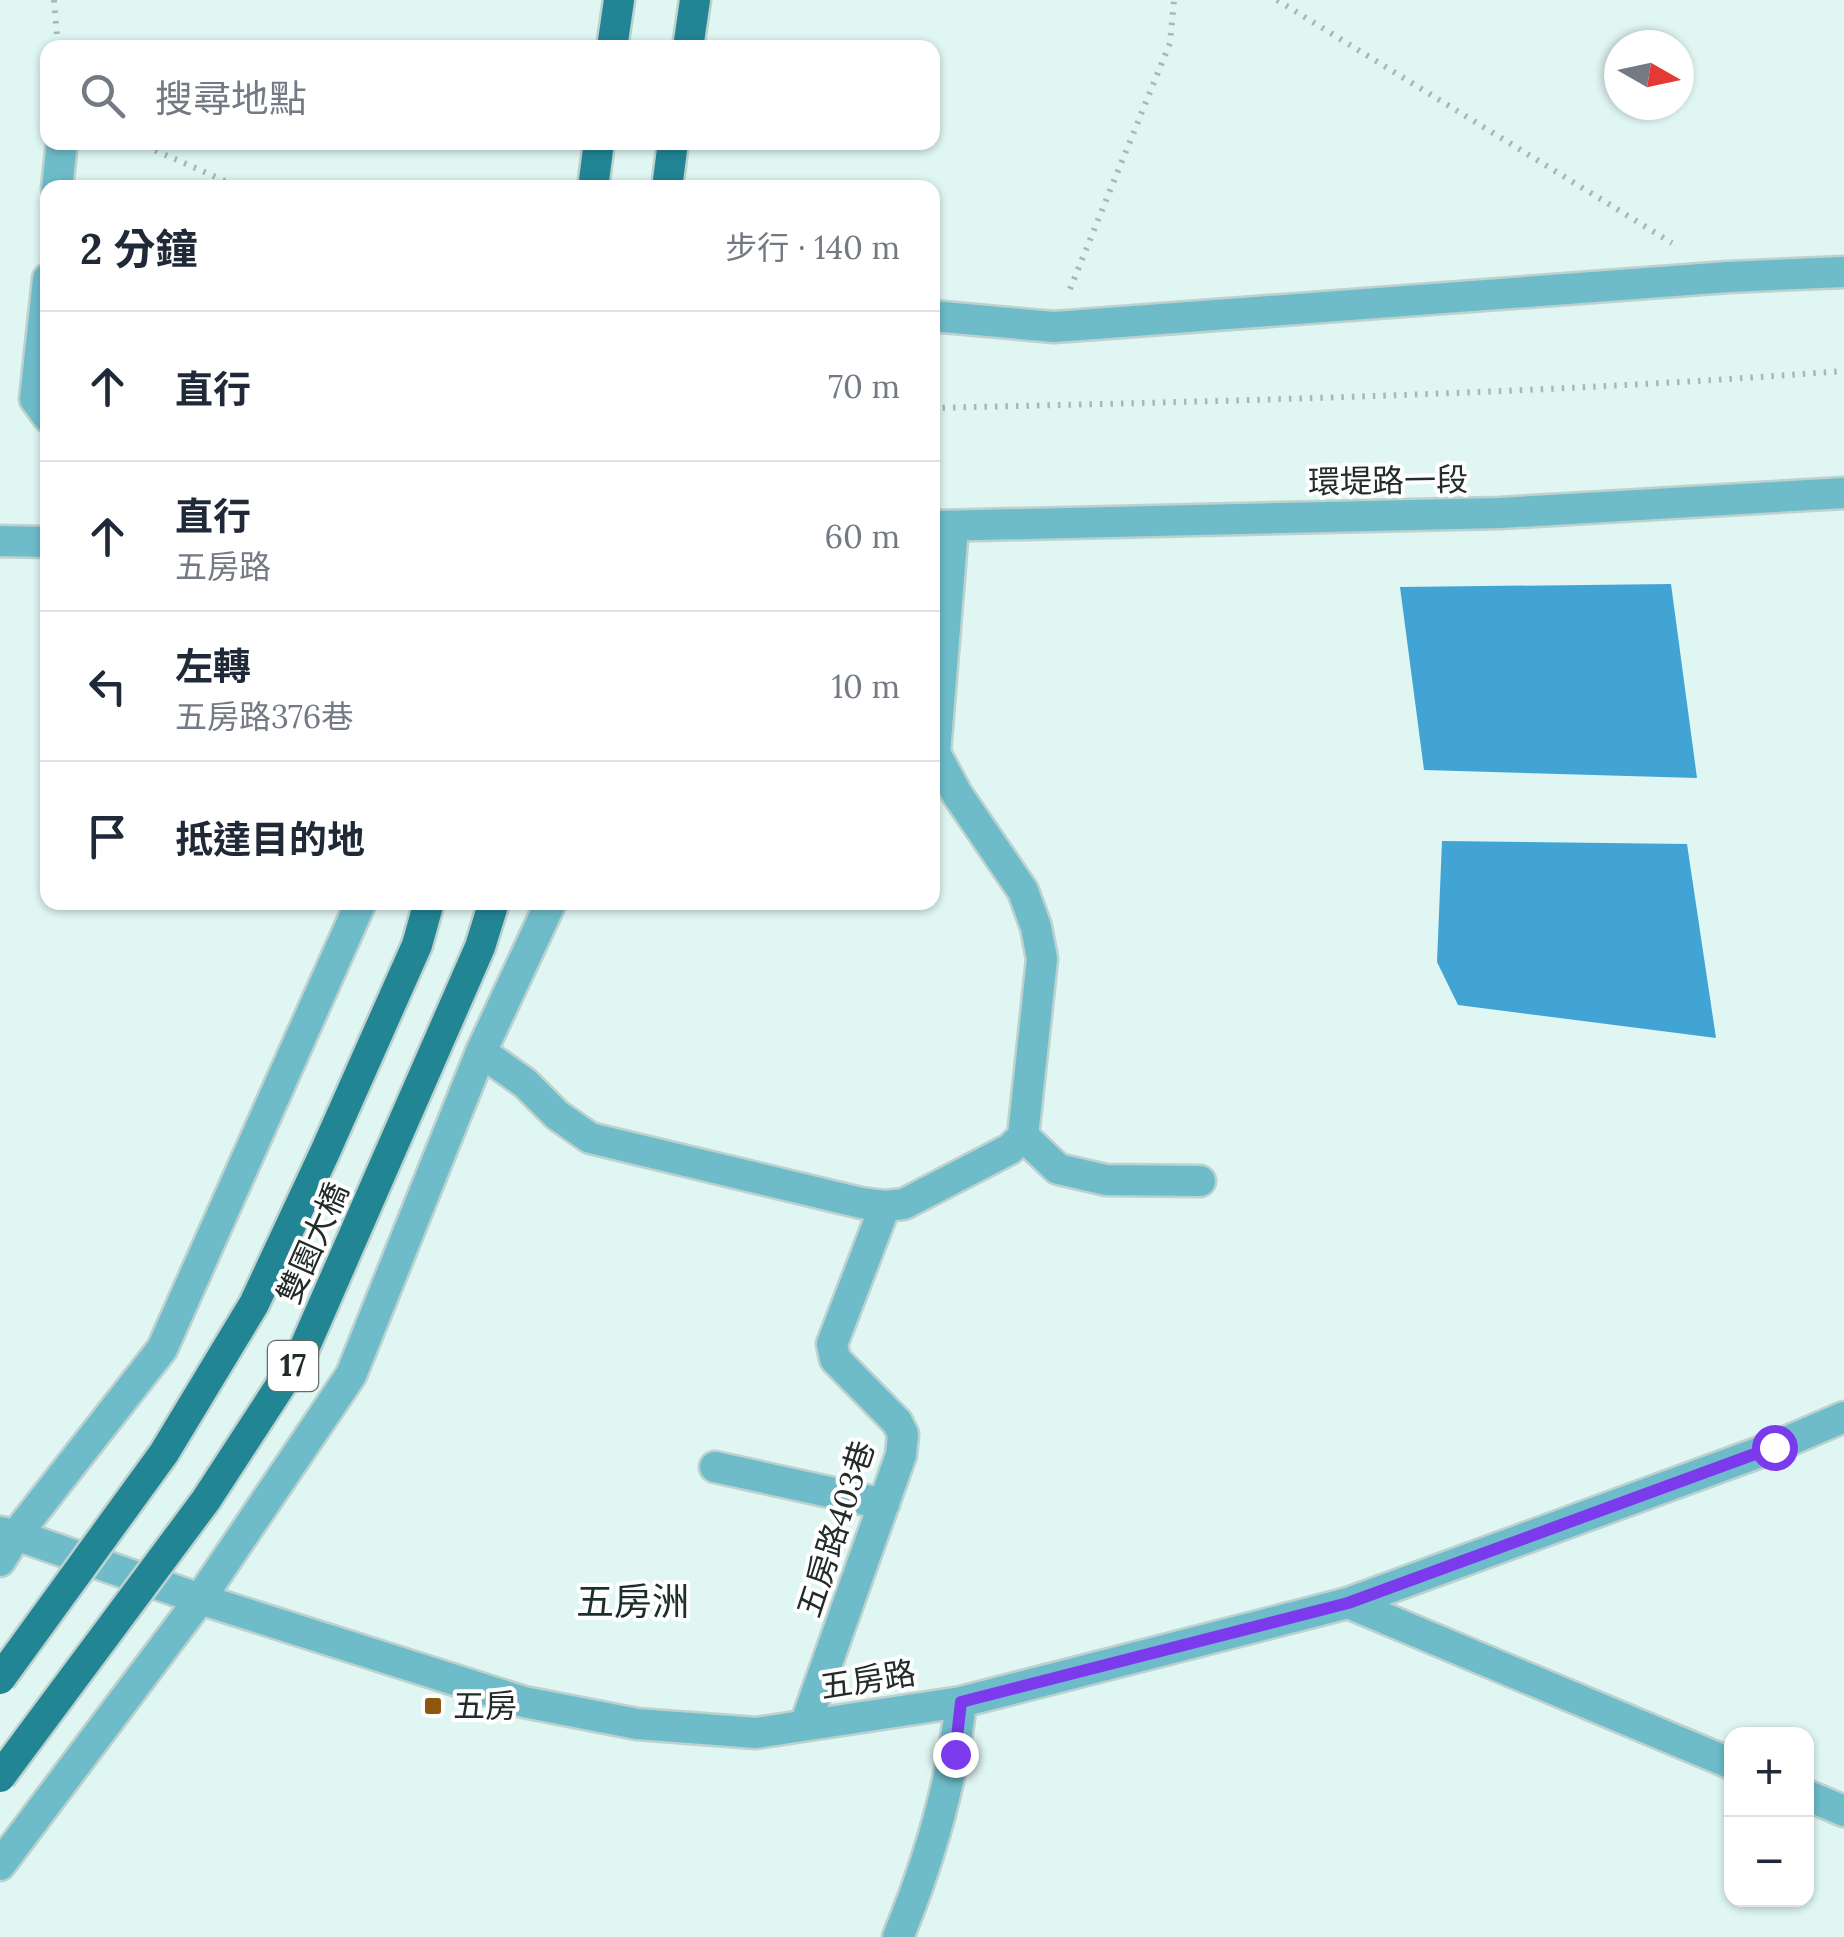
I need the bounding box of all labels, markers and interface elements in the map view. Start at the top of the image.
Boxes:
north arrow [1604,30,1694,120]
search box [40,40,940,150]
icon: search [75,68,130,123]
text: 搜尋地點 [155,74,307,122]
text: 2 分鐘 [80,222,197,276]
text: 步行 · 140 m [725,227,900,268]
icon: ahead [80,359,135,414]
text: 直行 [175,365,251,413]
text: 70 m [828,366,900,407]
street label: 環堤路一段 [1308,459,1468,502]
text: 直行 [175,492,251,540]
icon: ahead [80,509,135,564]
text: 60 m [825,516,900,557]
text: 五房路 [175,546,271,587]
text: 左轉 [175,642,251,690]
icon: left [80,659,135,714]
text: 10 m [831,666,900,707]
text: 五房路376巷 [175,696,353,737]
icon: arrive [80,809,135,864]
text: 抵達目的地 [175,815,365,863]
street label: 雙園大橋 [268,1176,357,1310]
road number: 17 [268,1341,318,1391]
route start [1752,1425,1798,1471]
street label: 五房路403巷 [788,1435,883,1622]
district label: 五房洲 [576,1577,690,1625]
street label: 五房路 [817,1652,919,1707]
place label: 五房 [453,1685,517,1726]
marker: 五房 [422,1695,444,1717]
map controls [1724,1727,1814,1907]
button: + [1724,1727,1814,1817]
route end [933,1732,979,1778]
button: − [1724,1817,1814,1907]

